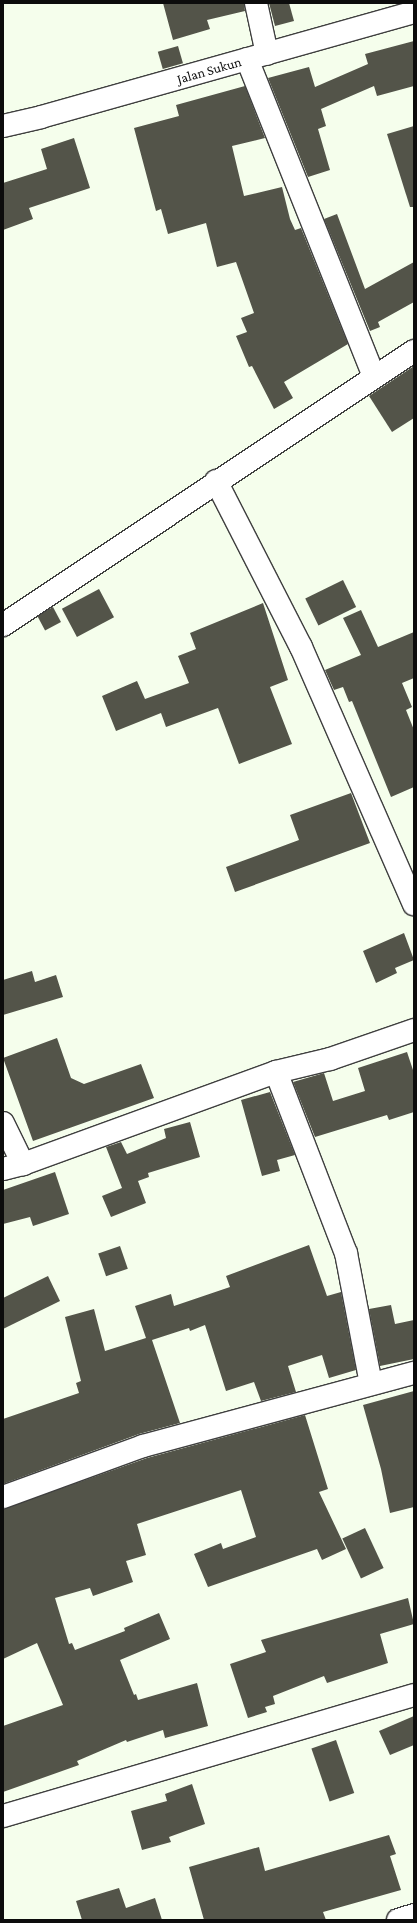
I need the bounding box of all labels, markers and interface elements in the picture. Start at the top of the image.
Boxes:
street label: Jalan Sukun [175,53,243,87]

